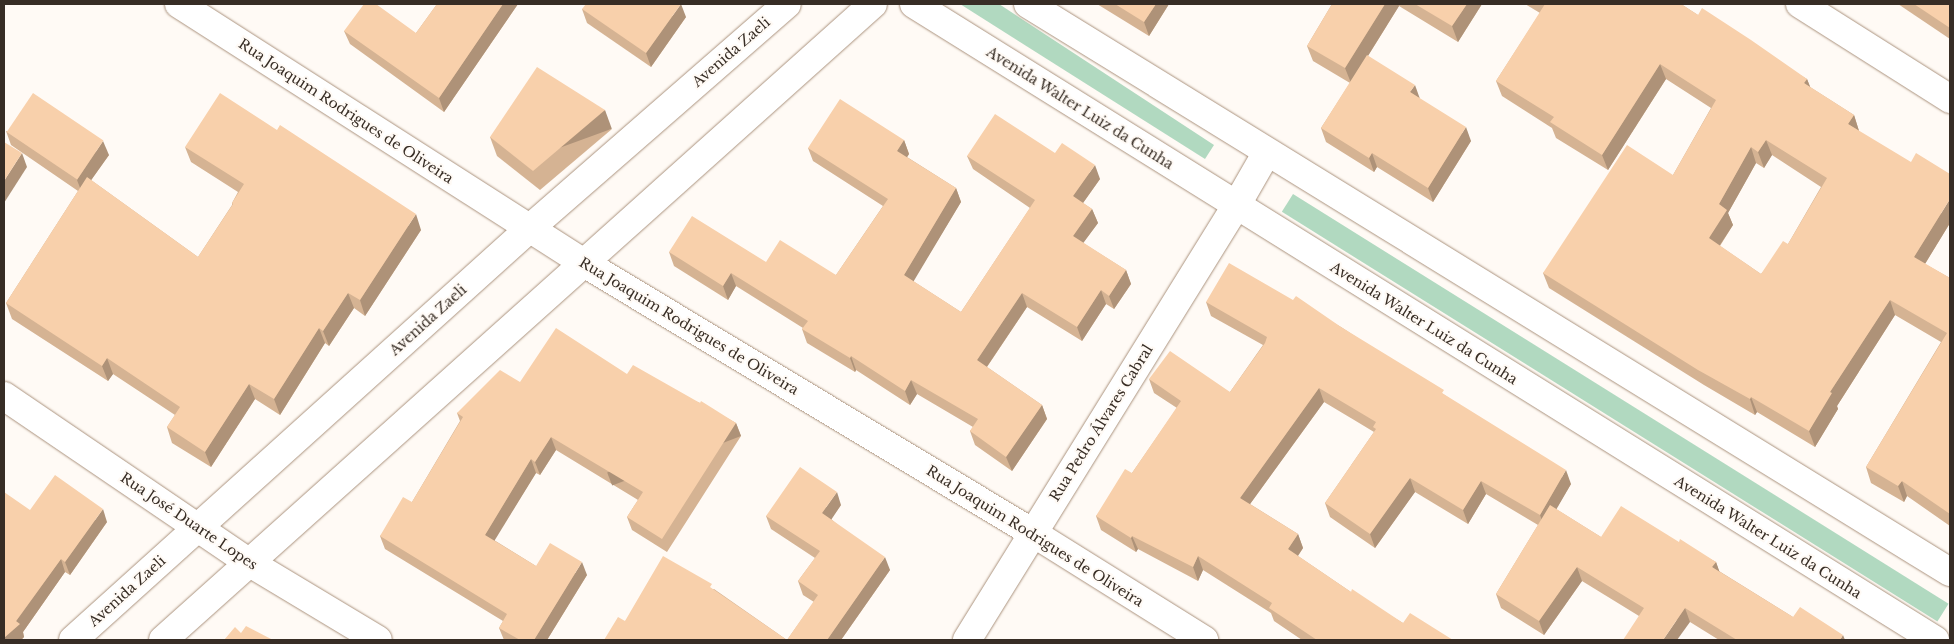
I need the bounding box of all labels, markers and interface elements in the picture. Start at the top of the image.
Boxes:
street label: Avenida Zaeli [689,14,773,90]
street label: Rua Joaquim Rodrigues de Oliveira [235,35,457,187]
street label: Avenida Walter Luiz da Cunha [983,43,1177,173]
street label: Rua Joaquim Rodrigues de Oliveira [576,254,802,398]
street label: Avenida Walter Luiz da Cunha [1327,258,1521,388]
street label: Avenida Zaeli [386,281,470,359]
street label: Rua Pedro Álvares Cabral [1046,341,1156,505]
street label: Rua Joaquim Rodrigues de Oliveira [923,462,1147,610]
street label: Rua José Duarte Lopes [117,469,261,573]
street label: Avenida Walter Luiz da Cunha [1671,472,1865,602]
street label: Avenida Zaeli [85,552,169,630]

